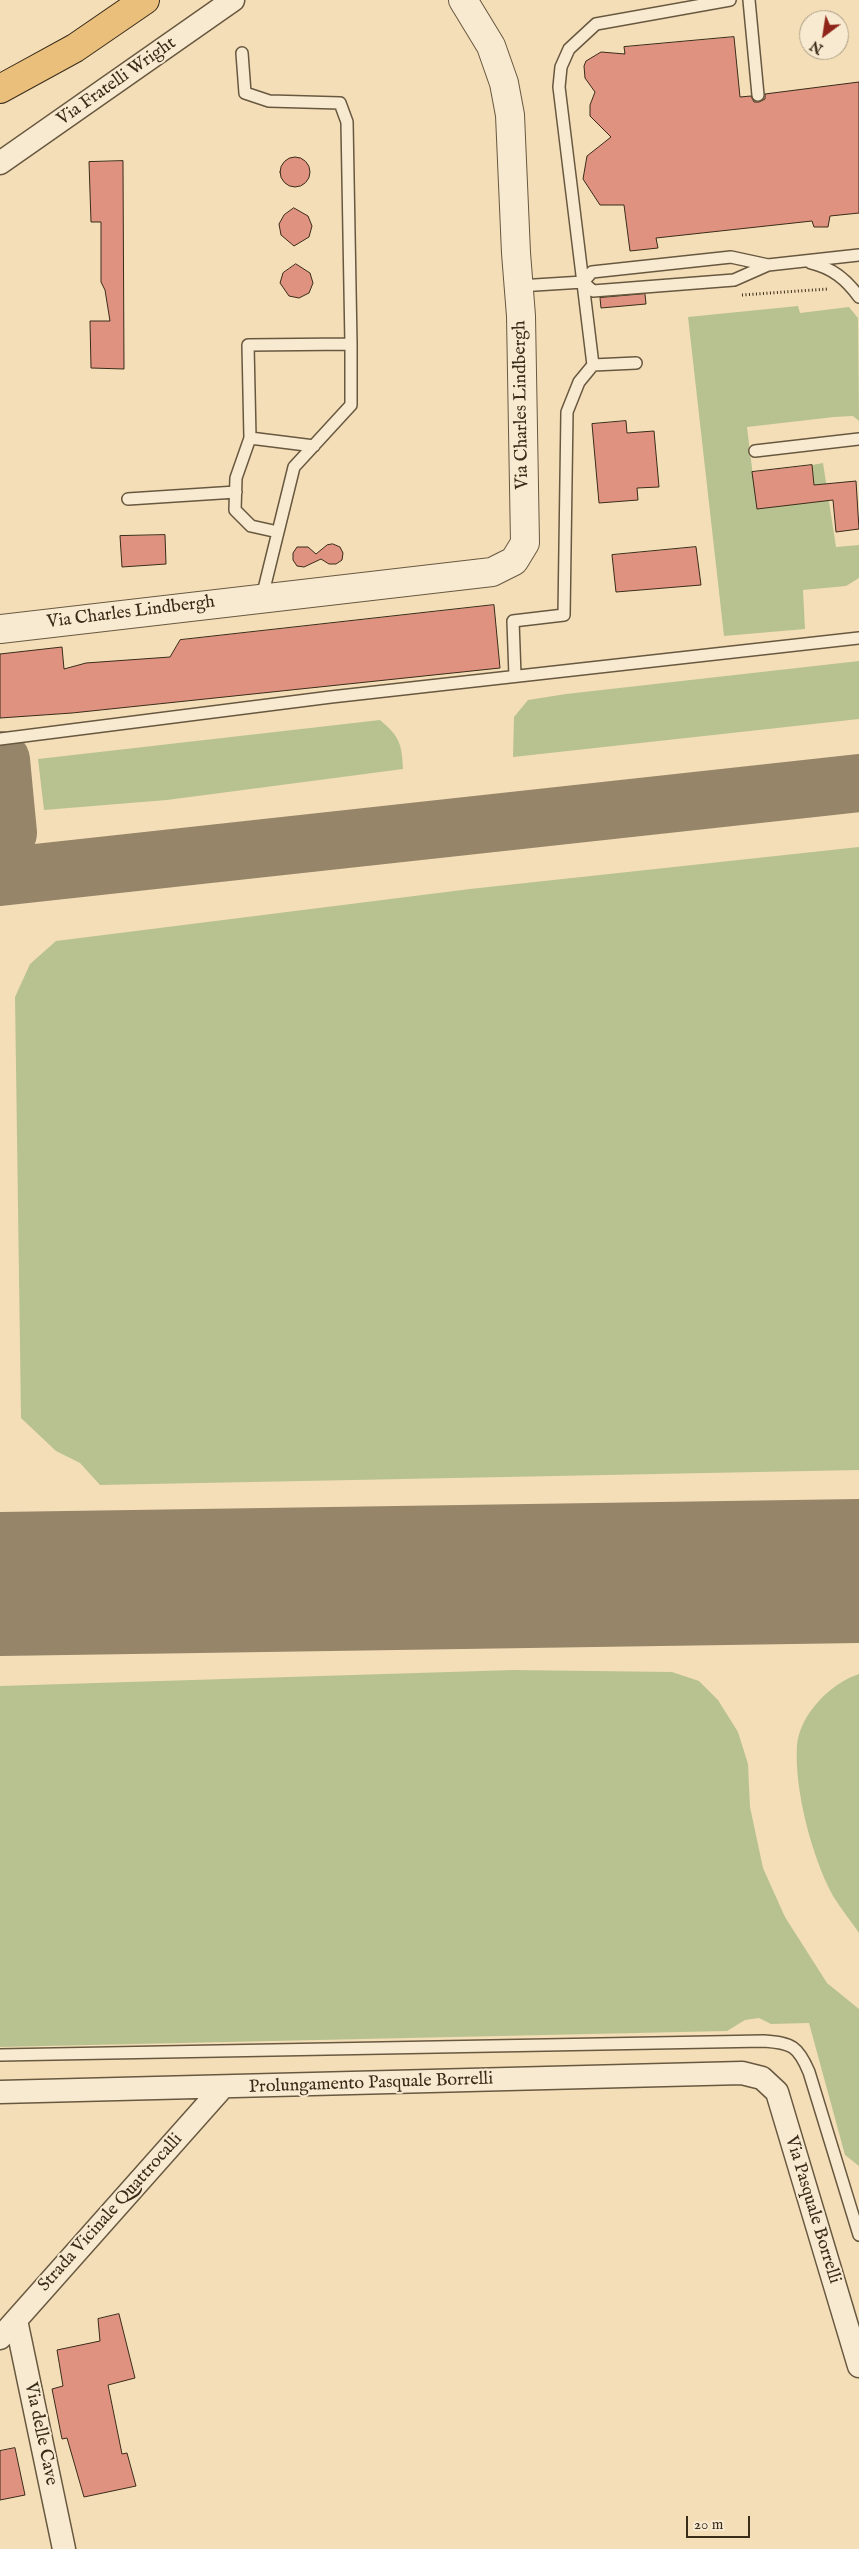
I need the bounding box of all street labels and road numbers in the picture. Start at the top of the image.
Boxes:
street label: Via Fratelli Wright [53,33,181,131]
street label: Via Charles Lindbergh [510,320,534,490]
street label: Via Charles Lindbergh [46,592,216,634]
street label: Prolungamento Pasquale Borrelli [248,2069,494,2099]
street label: Strada Vicinale Quattrocalli [34,2130,188,2296]
street label: Via Pasquale Borrelli [779,2133,845,2287]
street label: Via delle Cave [19,2381,61,2487]

